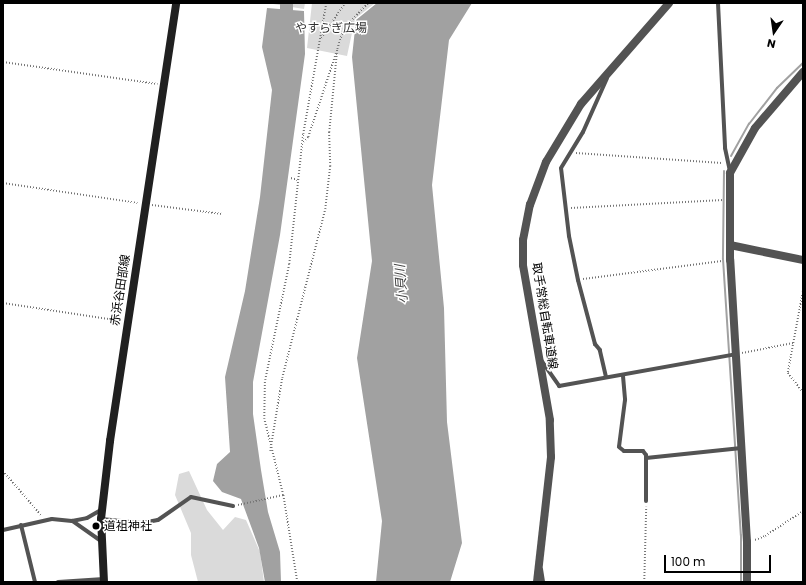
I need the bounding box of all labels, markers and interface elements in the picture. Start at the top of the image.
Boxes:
north arrow [754,12,794,52]
park label: やすらぎ広場 [295,21,367,35]
text: N [765,35,777,52]
street label: 赤浜谷田部線 [107,253,133,327]
street label: 取手常総自転車道線 [529,262,561,370]
water label: 小貝川 [393,264,411,304]
place label: 道祖神社 [104,519,152,533]
marker: 道祖神社 [91,521,101,531]
scale bar [666,547,773,573]
text: 100 m [671,553,705,570]

